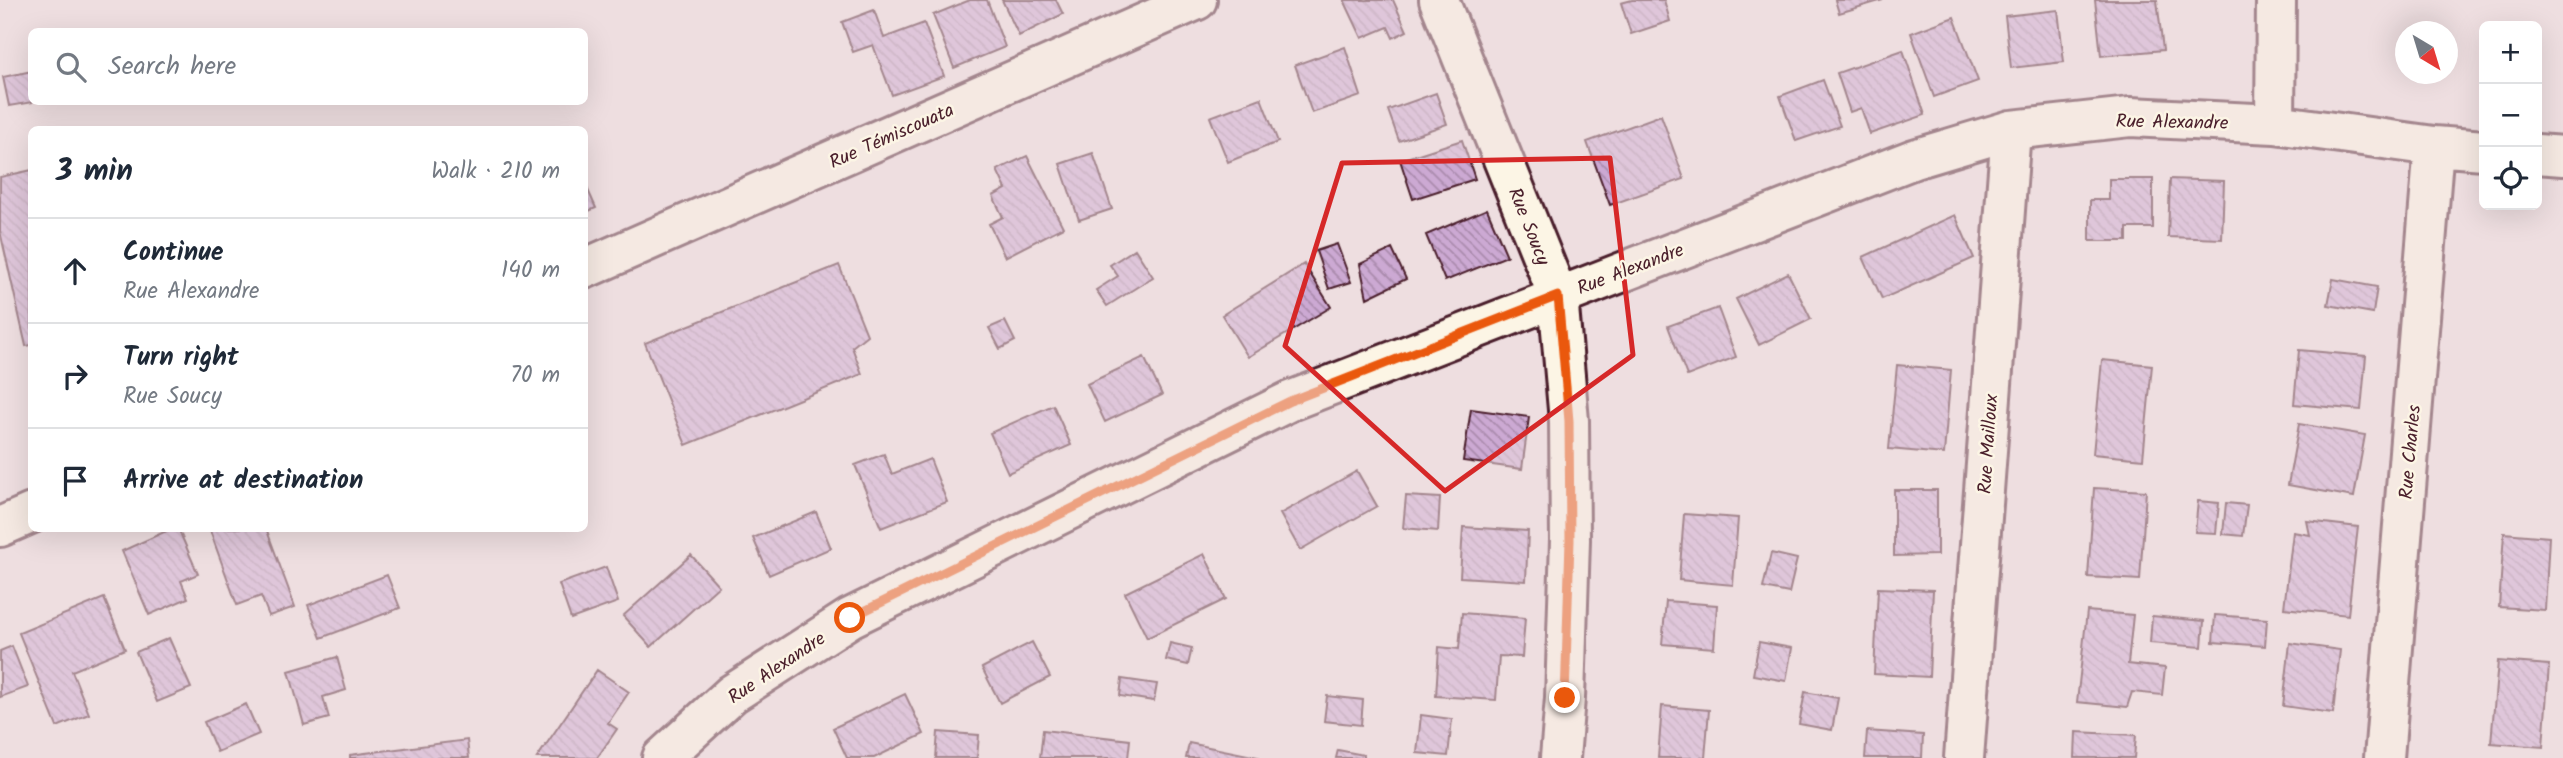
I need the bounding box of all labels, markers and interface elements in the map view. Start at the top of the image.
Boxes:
north arrow [2395,21,2458,84]
map controls [2479,21,2542,210]
button: + [2479,21,2542,84]
search box [28,28,588,105]
text: Search here [108,46,236,88]
icon: search [52,48,90,86]
button: − [2479,84,2542,147]
street label: Rue Témiscouata [824,96,959,178]
street label: Rue Alexandre [2115,107,2229,139]
button: locate [2479,147,2542,210]
text: 3 min [56,148,133,196]
text: Walk · 210 m [431,154,560,190]
street label: Rue Soucy [1499,183,1558,271]
text: Continue [123,232,224,274]
street label: Rue Alexandre [1573,236,1689,304]
icon: ahead [56,252,94,290]
text: 140 m [501,253,560,289]
text: Rue Alexandre [123,274,259,310]
text: Turn right [123,337,239,379]
icon: right [56,357,94,395]
text: 70 m [510,358,560,394]
text: Rue Soucy [123,379,222,415]
street label: Rue Mailloux [1971,392,2008,495]
street label: Rue Charles [2392,404,2430,501]
text: Arrive at destination [123,460,363,502]
icon: arrive [56,462,94,500]
route start [834,602,865,633]
street label: Rue Alexandre [722,624,833,713]
route end [1549,682,1580,713]

